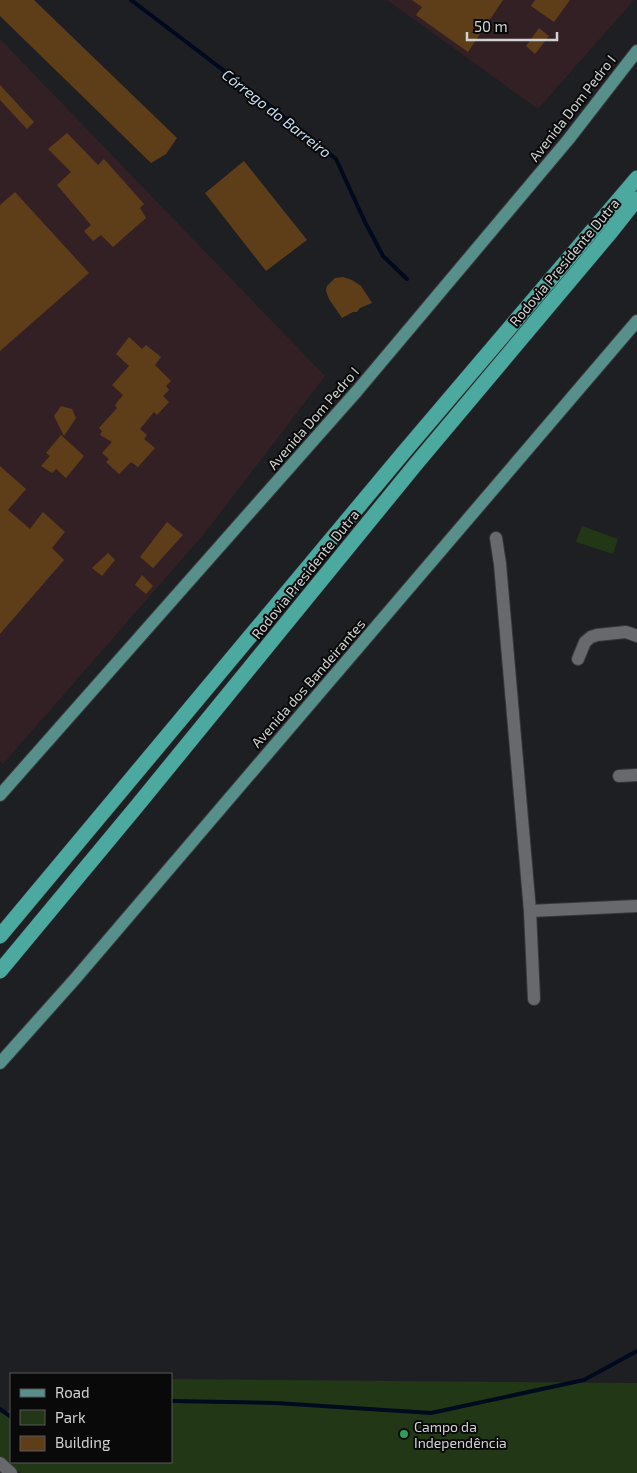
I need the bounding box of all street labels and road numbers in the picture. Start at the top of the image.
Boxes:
street label: Avenida Dom Pedro I [525,51,619,165]
street label: Rodovia Presidente Dutra [506,195,622,329]
street label: Avenida Dom Pedro I [264,363,362,473]
street label: Rodovia Presidente Dutra [248,506,362,642]
street label: Avenida dos Bandeirantes [248,615,368,751]

